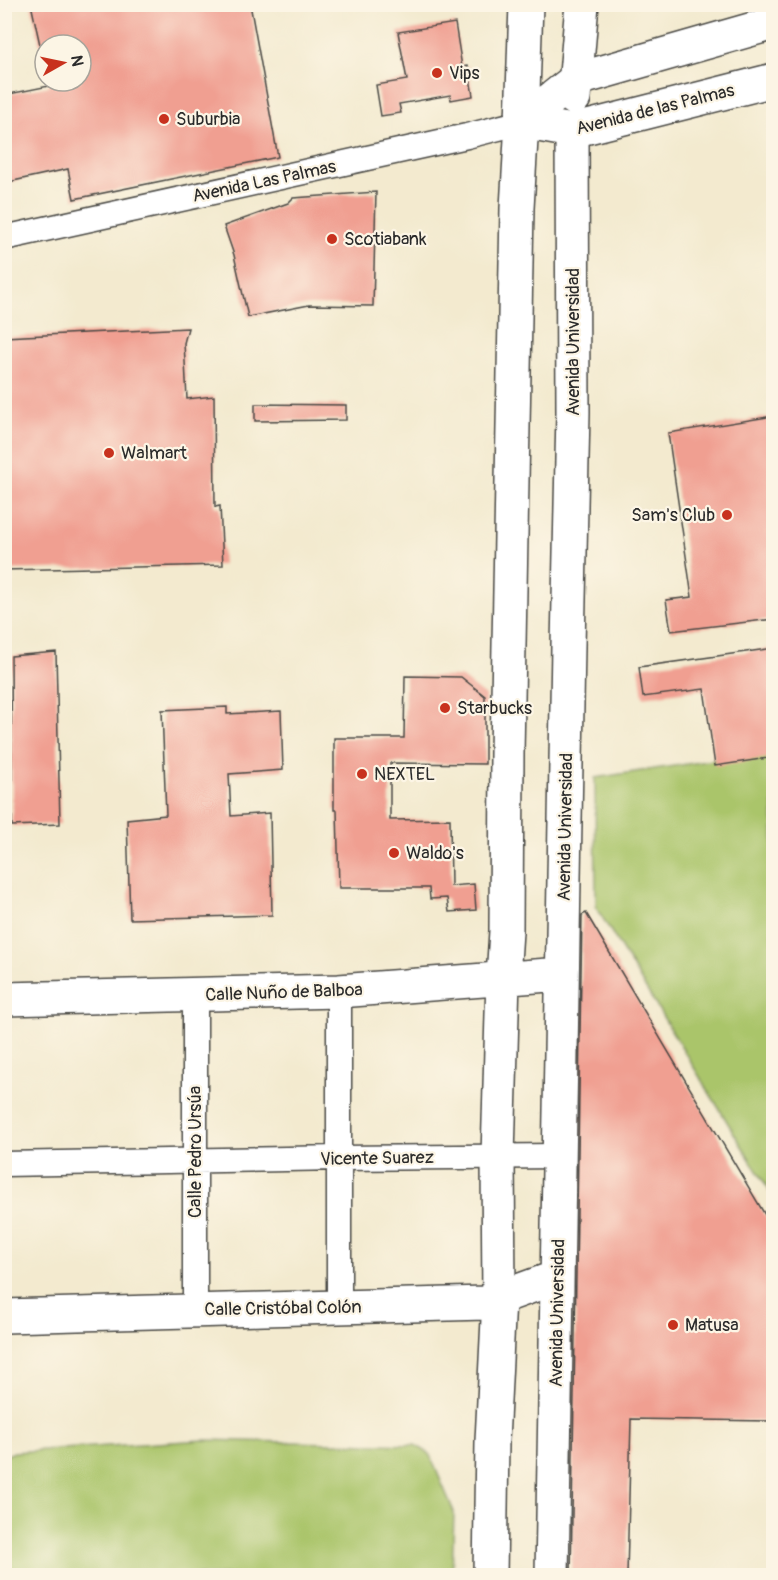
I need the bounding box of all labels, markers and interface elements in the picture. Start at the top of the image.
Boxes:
north arrow [33,33,93,93]
text: N [66,54,88,68]
place label: Vips [449,62,480,85]
marker: Vips [430,66,444,80]
street label: Avenida de las Palmas [574,79,737,140]
place label: Suburbia [176,108,240,131]
marker: Suburbia [157,112,171,126]
street label: Avenida Las Palmas [190,155,338,208]
place label: Scotiabank [344,228,427,251]
marker: Scotiabank [325,232,339,246]
street label: Avenida Universidad [562,268,585,416]
place label: Walmart [121,442,188,465]
marker: Walmart [102,446,116,460]
place label: Sam's Club [631,504,715,527]
marker: Sam's Club [720,508,734,522]
place label: Starbucks [457,697,532,720]
marker: Starbucks [438,701,452,715]
street label: Avenida Universidad [553,753,578,901]
place label: NEXTEL [374,763,435,786]
marker: NEXTEL [355,767,369,781]
place label: Waldo's [406,842,464,865]
marker: Waldo's [387,846,401,860]
street label: Calle Nuño de Balboa [205,978,363,1007]
street label: Calle Pedro Ursúa [184,1086,207,1218]
street label: Vicente Suarez [320,1146,434,1171]
street label: Avenida Universidad [545,1239,570,1387]
street label: Calle Cristóbal Colón [204,1296,362,1321]
place label: Matusa [685,1314,739,1337]
marker: Matusa [666,1318,680,1332]

